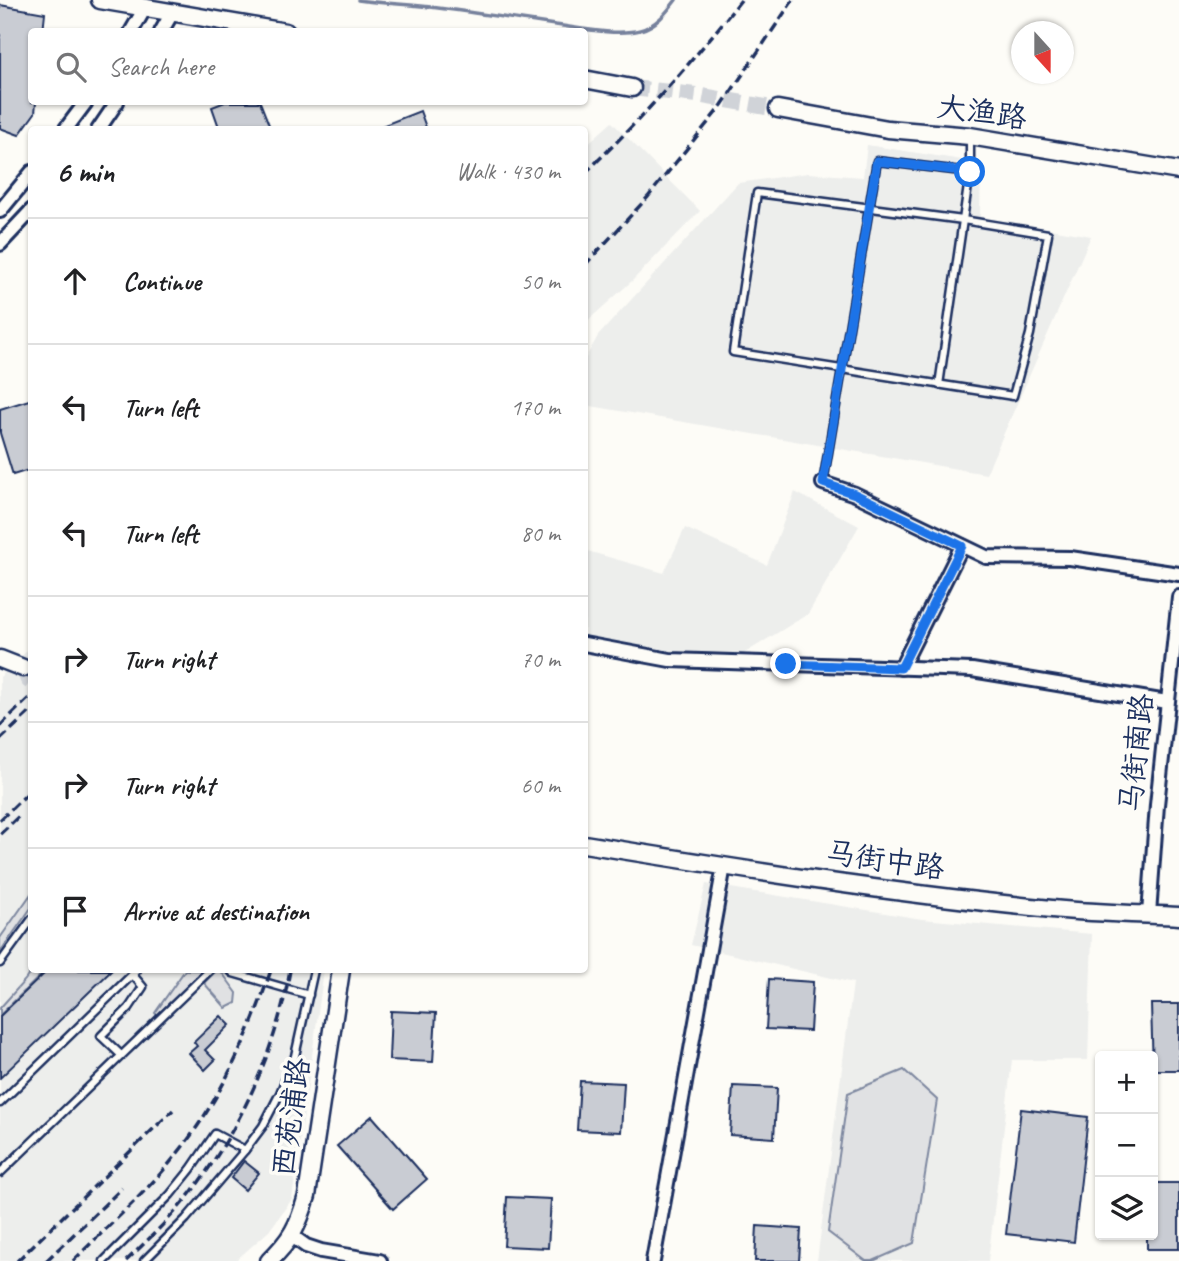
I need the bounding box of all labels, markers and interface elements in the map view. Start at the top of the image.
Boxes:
north arrow [1011,21,1074,84]
search box [28,28,588,105]
icon: search [52,48,90,86]
text: Search here [108,50,214,83]
street label: 大渔路 [935,87,1029,137]
text: 6 min [56,153,114,191]
route start [954,156,985,187]
text: Walk · 430 m [456,157,560,186]
icon: ahead [56,262,94,300]
text: Continue [123,265,201,298]
text: 50 m [521,267,560,296]
icon: left [56,388,94,426]
text: Turn left [123,391,198,424]
text: 170 m [511,393,560,422]
icon: left [56,514,94,552]
text: Turn left [123,517,198,550]
text: 80 m [521,519,560,548]
icon: right [56,640,94,678]
text: Turn right [123,643,214,676]
text: 70 m [521,645,560,674]
route end [770,648,801,679]
street label: 马街南路 [1111,691,1161,815]
icon: right [56,766,94,804]
text: Turn right [123,769,214,802]
text: 60 m [521,771,560,800]
street label: 马街中路 [823,833,947,887]
icon: arrive [56,892,94,930]
text: Arrive at destination [123,895,309,928]
map controls [1095,1051,1158,1240]
button: + [1095,1051,1158,1114]
street label: 西苑浦路 [264,1055,318,1179]
button: − [1095,1114,1158,1177]
button: layers [1095,1177,1158,1240]

